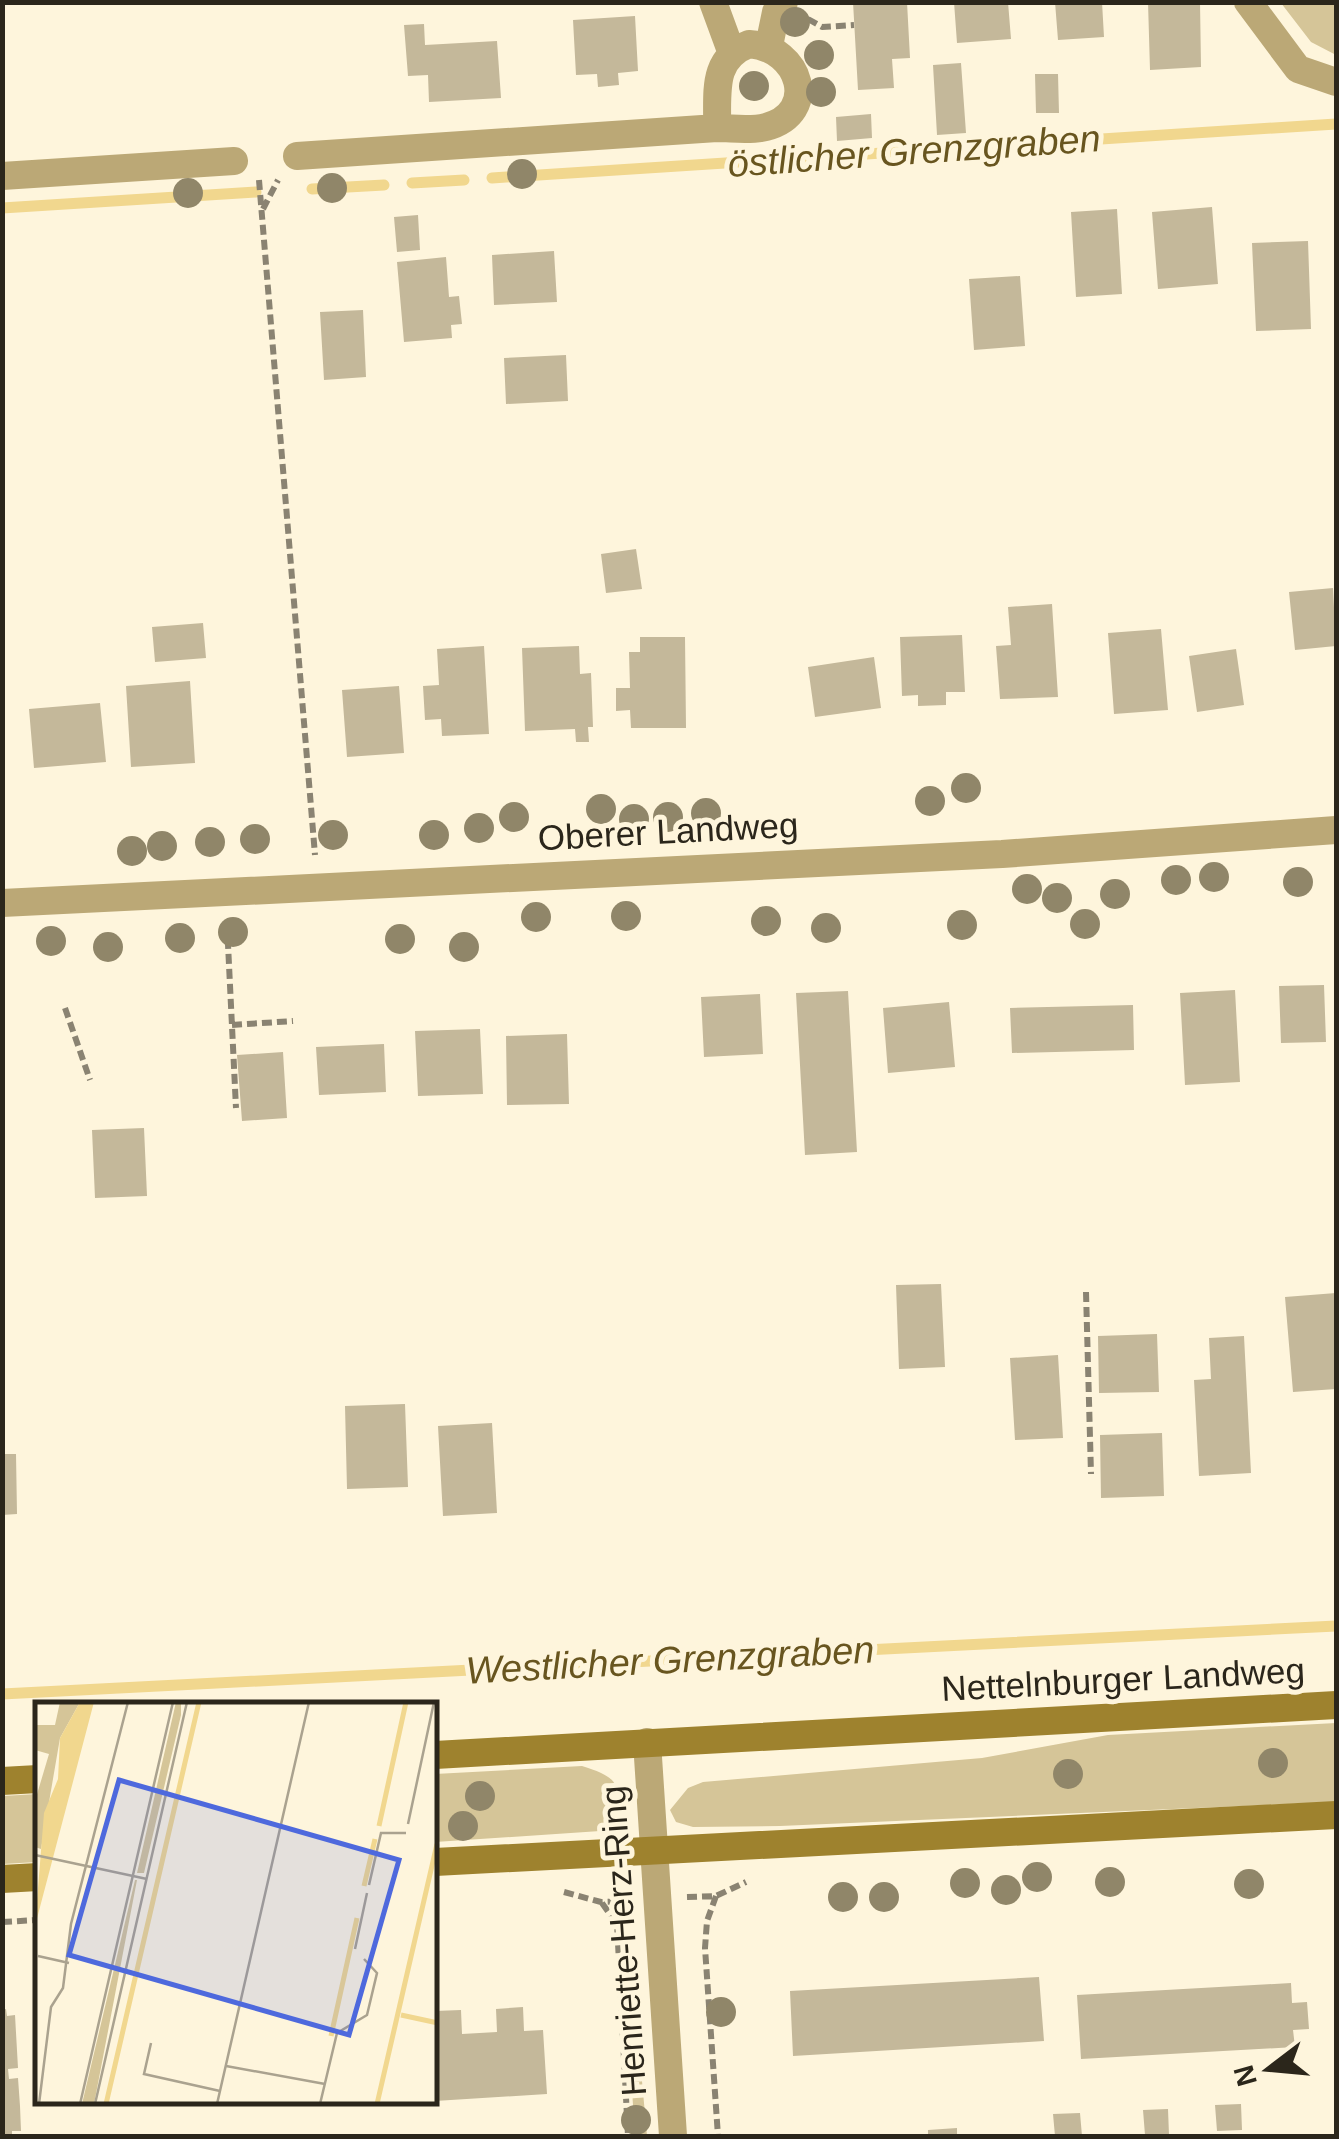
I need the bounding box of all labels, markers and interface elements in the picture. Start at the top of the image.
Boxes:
water label: östlicher Grenzgraben [726,117,1102,185]
street label: Oberer Landweg [537,805,799,857]
water label: Westlicher Grenzgraben [465,1628,875,1692]
street label: Nettelnburger Landweg [940,1650,1306,1708]
inset map [35,1702,438,2104]
street label: Henriette-Herz-Ring [593,1784,653,2098]
north arrow [1219,2019,1319,2119]
text: N [1228,2062,1263,2090]

